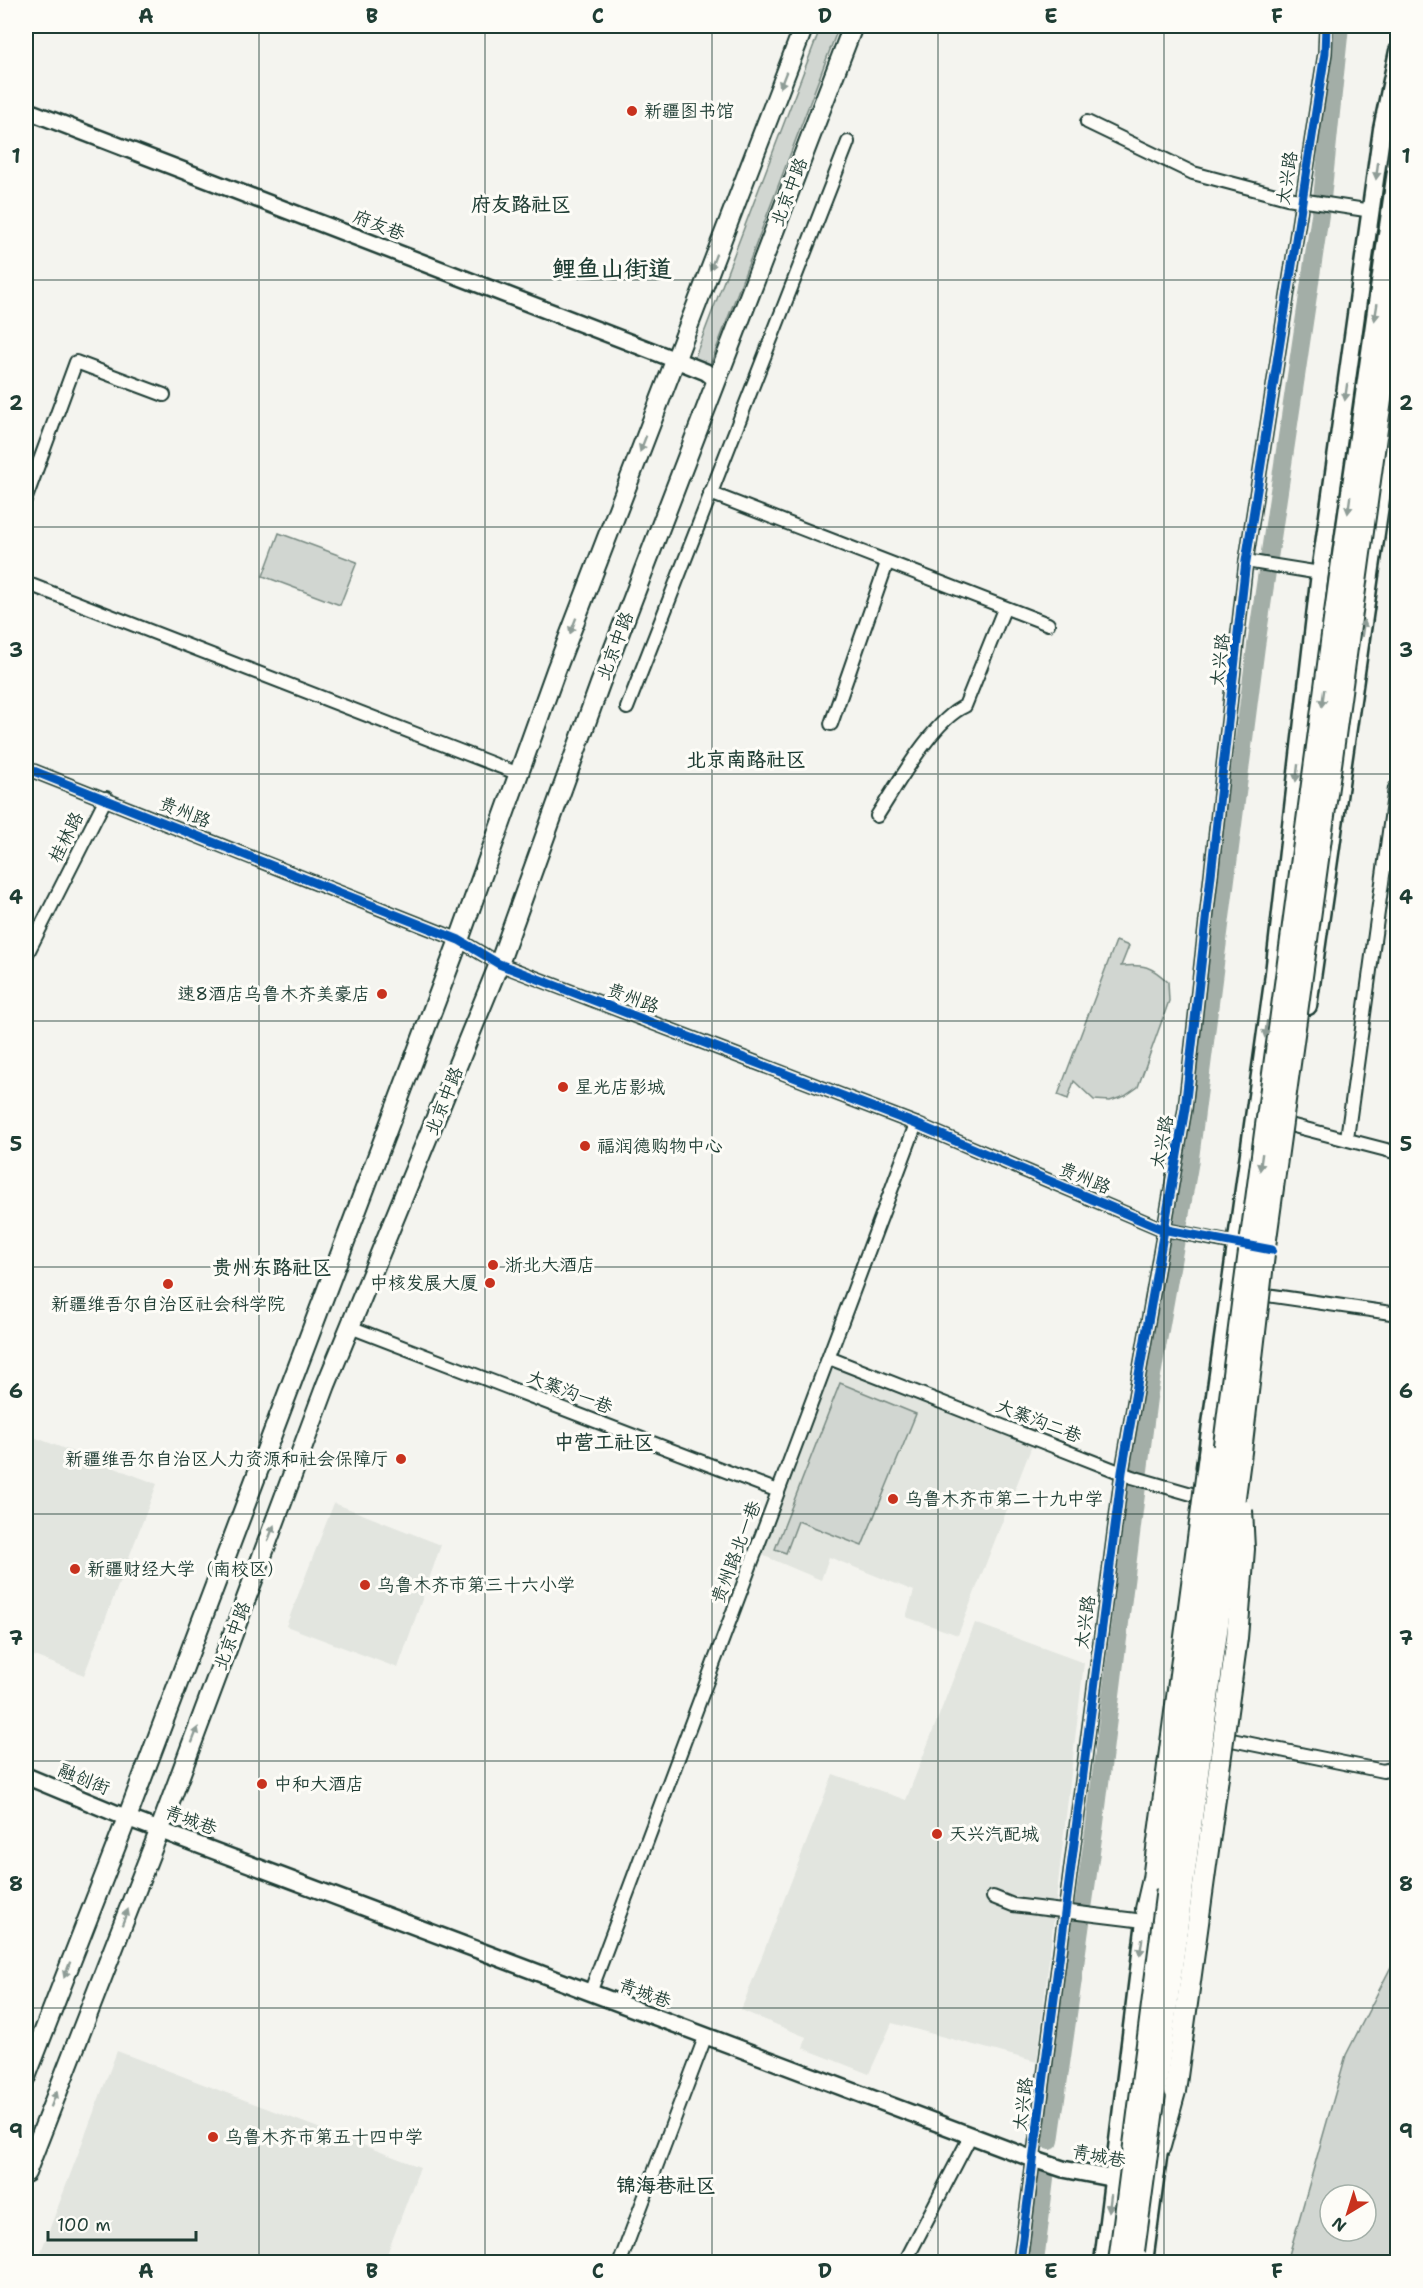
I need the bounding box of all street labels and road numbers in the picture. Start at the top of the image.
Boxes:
street label: 太兴路 [1271,149,1303,207]
street label: 北京中路 [765,154,813,230]
street label: 府友巷 [349,204,409,246]
street label: 北京中路 [591,608,639,684]
street label: 太兴路 [1205,632,1235,688]
street label: 贵州路 [155,791,215,833]
street label: 桂林路 [43,807,89,867]
street label: 贵州路 [603,977,663,1019]
street label: 北京中路 [419,1063,469,1139]
street label: 太兴路 [1145,1113,1179,1171]
street label: 贵州路 [1055,1156,1115,1200]
street label: 大寨沟一巷 [524,1365,616,1419]
street label: 大寨沟二巷 [993,1394,1085,1448]
street label: 贵州路北一巷 [705,1497,767,1607]
street label: 太兴路 [1069,1594,1101,1650]
street label: 北京中路 [208,1598,256,1674]
street label: 融创街 [54,1758,114,1800]
street label: 青城巷 [162,1799,220,1841]
street label: 青城巷 [616,1972,674,2014]
street label: 太兴路 [1008,2076,1038,2132]
street label: 青城巷 [1070,2139,1128,2173]

